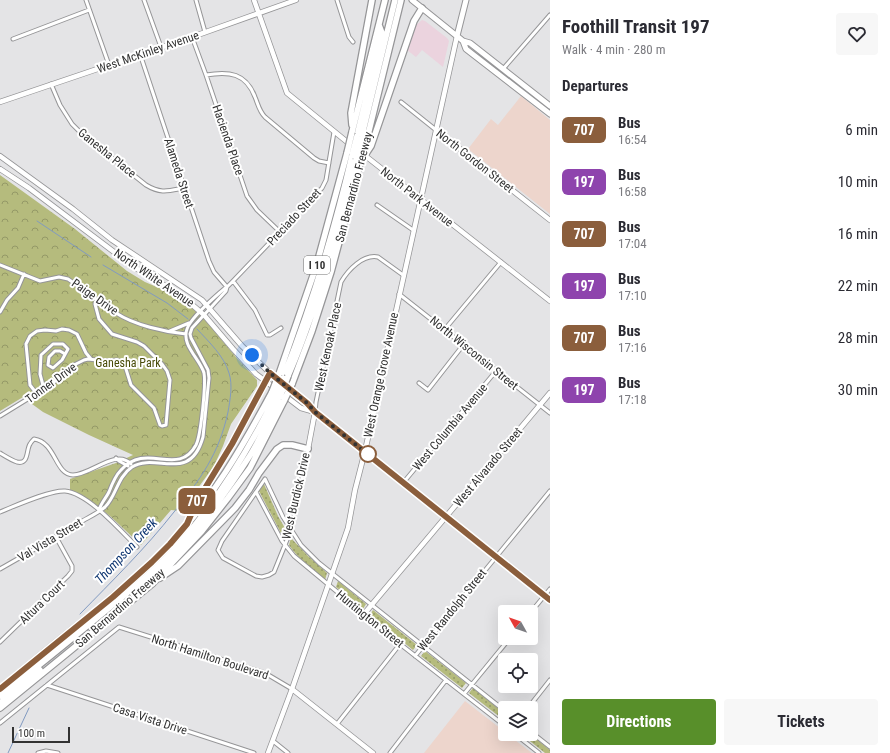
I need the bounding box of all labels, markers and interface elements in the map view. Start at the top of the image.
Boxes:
button: heart [836,13,878,55]
text: Foothill Transit 197 [562,15,710,38]
street label: West McKinley Avenue [95,28,201,76]
text: Walk · 4 min · 280 m [562,42,666,57]
text: Departures [562,77,628,95]
street label: Hacienda Place [209,103,247,177]
text: Bus [618,114,641,132]
text: 6 min [845,121,878,139]
text: 707 [573,122,595,138]
street label: Ganesha Place [75,125,139,181]
street label: North Gordon Street [433,126,517,196]
street label: San Bernardino Freeway [333,130,375,244]
text: 16:54 [618,132,647,147]
street label: Alameda Street [161,136,197,210]
street label: North Park Avenue [378,164,456,230]
text: Bus [618,166,641,184]
text: 10 min [838,173,878,191]
text: 197 [573,174,595,190]
text: 16:58 [618,184,647,199]
street label: Preciado Street [264,185,324,248]
text: Bus [618,218,641,236]
text: 16 min [838,225,878,243]
text: 707 [573,226,595,242]
text: 17:04 [618,236,647,251]
street label: North White Avenue [111,246,197,310]
road number: I 10 [304,256,330,274]
text: Bus [618,270,641,288]
street label: Paige Drive [69,276,121,318]
text: 22 min [838,277,878,295]
text: 197 [573,278,595,294]
text: 17:10 [618,288,647,303]
street label: West Kenoak Place [312,301,344,393]
street label: West Orange Grove Avenue [361,311,401,439]
street label: North Wisconsin Street [427,313,521,393]
text: Bus [618,322,641,340]
text: 28 min [838,329,878,347]
text: 707 [573,330,595,346]
text: 17:16 [618,340,647,355]
your location [242,345,262,365]
park label: Ganesha Park [95,356,161,370]
street label: Tonner Drive [23,360,79,406]
text: Bus [618,374,641,392]
street label: West Columbia Avenue [410,381,490,473]
text: 30 min [838,381,878,399]
text: 197 [573,382,595,398]
text: 17:18 [618,392,647,407]
street label: West Alvarado Street [451,424,525,509]
unlabelled marker [359,445,377,463]
street label: West Burdick Drive [279,451,313,541]
line badge: 707 [174,488,220,514]
text: 707 [186,493,208,509]
street label: Val Vista Street [15,515,85,565]
water label: Thompson Creek [92,515,160,587]
street label: San Bernardino Freeway [73,565,167,651]
street label: West Randolph Street [415,566,490,654]
street label: Altura Court [17,577,68,627]
street label: Huntington Street [333,587,407,651]
north arrow [498,605,538,645]
map controls [498,605,538,741]
street label: North Hamilton Boulevard [150,631,270,683]
button: locate [498,653,538,693]
button: Directions [562,699,716,745]
button: Tickets [724,699,878,745]
street label: Casa Vista Drive [111,700,189,738]
button: layers [498,701,538,741]
scale bar [12,725,70,744]
text: 100 m [18,727,45,740]

